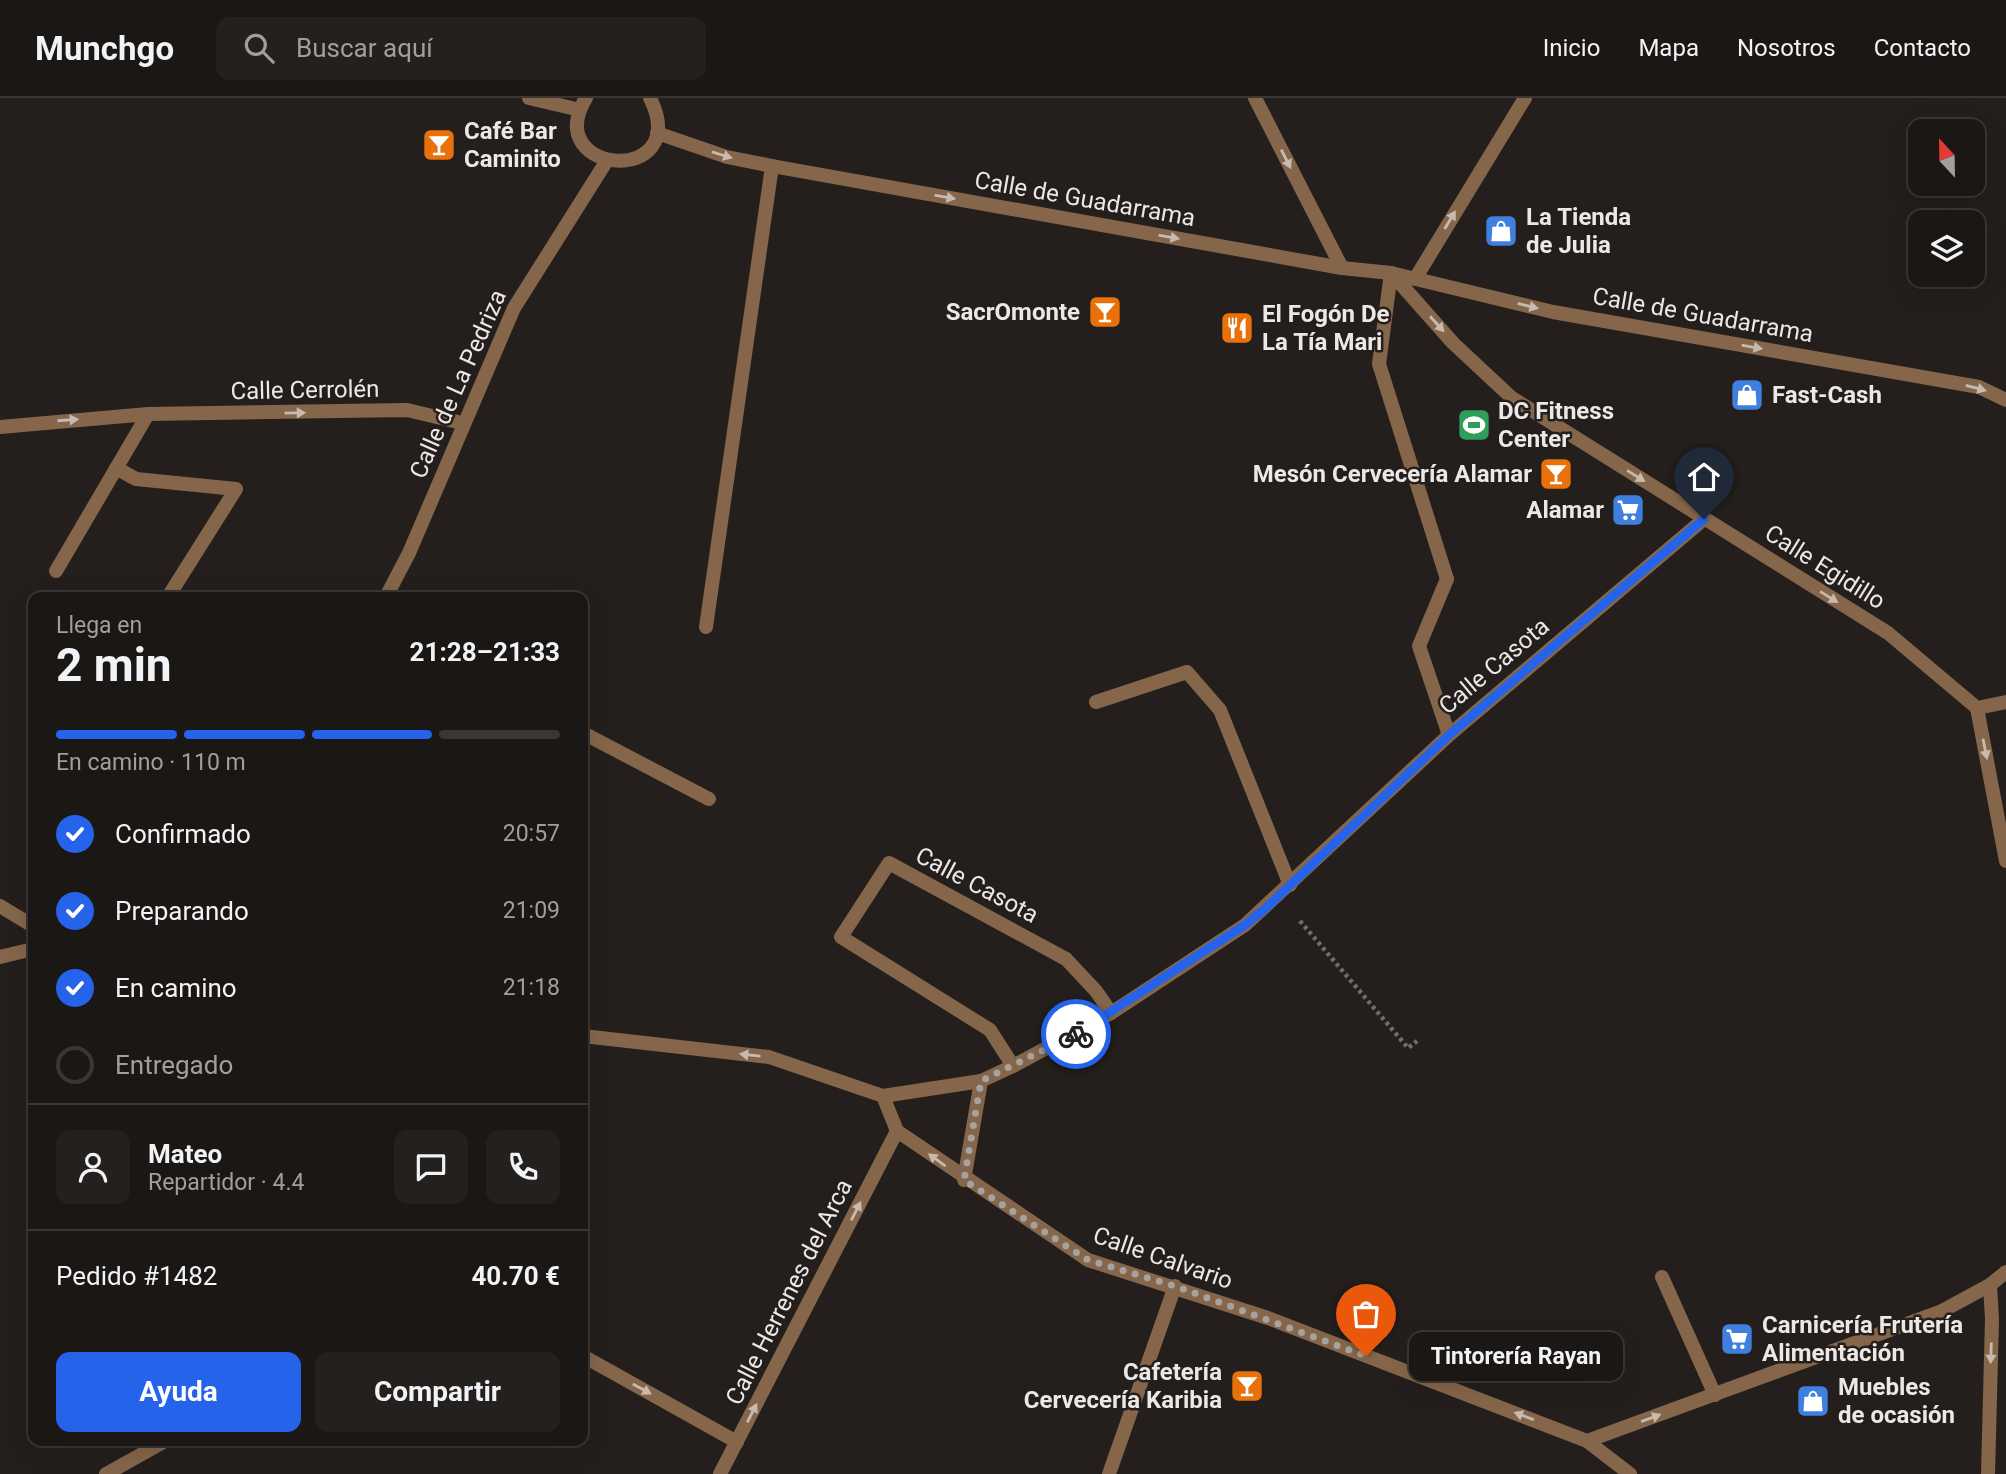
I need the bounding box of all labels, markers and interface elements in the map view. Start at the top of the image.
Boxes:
search box [216,17,706,80]
text: Munchgo [35,29,174,68]
icon: search [240,29,278,67]
text: Buscar aquí [296,33,433,63]
text: Inicio [1543,34,1600,62]
text: Mapa [1638,34,1699,62]
text: Nosotros [1737,34,1836,62]
text: Contacto [1874,34,1971,62]
place label: Café Bar Caminito [464,117,561,173]
north arrow [1908,119,1984,196]
map controls [1908,119,1985,287]
bar icon: Café Bar Caminito [420,126,458,164]
one-way arrow [1280,149,1291,169]
one-way arrow [712,150,733,160]
street label: Calle de Guadarrama [973,166,1197,232]
one-way arrow [934,192,956,203]
place label: La Tienda de Julia [1526,203,1631,259]
button: layers [1908,210,1985,287]
one-way arrow [1444,211,1457,230]
shop icon: La Tienda de Julia [1482,212,1520,250]
one-way arrow [1158,232,1180,243]
street label: Calle de Guadarrama [1591,282,1815,348]
street label: Calle de La Pedriza [404,285,512,483]
bar icon: SacrOmonte [1086,293,1124,331]
place label: SacrOmonte [946,298,1080,326]
place label: El Fogón De La Tía Mari [1262,300,1390,356]
one-way arrow [1517,301,1539,312]
restaurant icon: El Fogón De La Tía Mari [1218,309,1256,347]
one-way arrow [1428,316,1444,333]
one-way arrow [1741,342,1763,353]
street label: Calle Cerrolén [230,375,380,405]
shop icon: Fast-Cash [1728,376,1766,414]
place label: Fast-Cash [1772,381,1882,409]
one-way arrow [1965,383,1987,394]
place label: DC Fitness Center [1498,397,1614,453]
sports icon: DC Fitness Center [1455,406,1493,444]
one-way arrow [284,407,306,418]
one-way arrow [57,414,79,425]
pin [1674,447,1734,519]
bar icon: Mesón Cervecería Alamar [1537,455,1575,493]
icon: home [1685,458,1723,496]
place label: Mesón Cervecería Alamar [1253,460,1532,488]
one-way arrow [1626,470,1645,483]
supermarket icon: Alamar [1609,491,1647,529]
place label: Alamar [1526,496,1604,524]
street label: Calle Egidillo [1760,519,1890,615]
one-way arrow [1819,590,1838,603]
text: Llega en [56,612,142,639]
street label: Calle Casota [1433,612,1555,720]
text: 21:28–21:33 [410,637,560,667]
text: 2 min [56,638,172,692]
one-way arrow [1980,738,1991,760]
text: En camino · 110 m [56,749,246,776]
icon: check [56,815,94,853]
text: Confirmado [115,819,251,849]
text: 20:57 [503,820,560,847]
street label: Calle Casota [911,841,1043,929]
icon: check [56,892,94,930]
text: Preparando [115,896,249,926]
text: 21:09 [503,897,560,924]
icon: check [56,969,94,1007]
text: En camino [115,973,237,1003]
text: 21:18 [503,974,560,1001]
courier [1041,999,1111,1069]
icon: bike [1057,1015,1095,1053]
one-way arrow [738,1049,760,1060]
text: Entregado [115,1050,233,1080]
button: person [56,1130,130,1204]
button: chat [394,1130,468,1204]
button: phone [486,1130,560,1204]
text: Mateo [148,1139,222,1169]
one-way arrow [928,1153,946,1167]
text: Repartidor · 4.4 [148,1169,305,1196]
street label: Calle Herrenes del Arca [720,1175,858,1409]
one-way arrow [850,1201,862,1221]
street label: Calle Calvario [1090,1221,1236,1295]
text: Pedido #1482 [56,1261,217,1291]
text: 40.70 € [471,1261,560,1291]
pin [1336,1284,1396,1356]
icon: bag [1347,1295,1385,1333]
place label: Carnicería Frutería Alimentación [1762,1311,1963,1367]
supermarket icon: Carnicería Frutería Alimentación [1718,1320,1756,1358]
callout: Tintorería Rayan [1408,1332,1622,1380]
text: Tintorería Rayan [1431,1343,1601,1370]
one-way arrow [1986,1343,1997,1365]
button: Ayuda [56,1352,301,1432]
button: Compartir [315,1352,560,1432]
place label: Cafetería Cervecería Karibia [1024,1358,1222,1414]
bar icon: Cafetería Cervecería Karibia [1228,1367,1266,1405]
place label: Muebles de ocasión [1838,1373,1955,1429]
shop icon: Muebles de ocasión [1794,1382,1832,1420]
one-way arrow [633,1383,652,1395]
one-way arrow [745,1403,757,1423]
one-way arrow [1513,1411,1534,1422]
one-way arrow [1641,1412,1662,1423]

